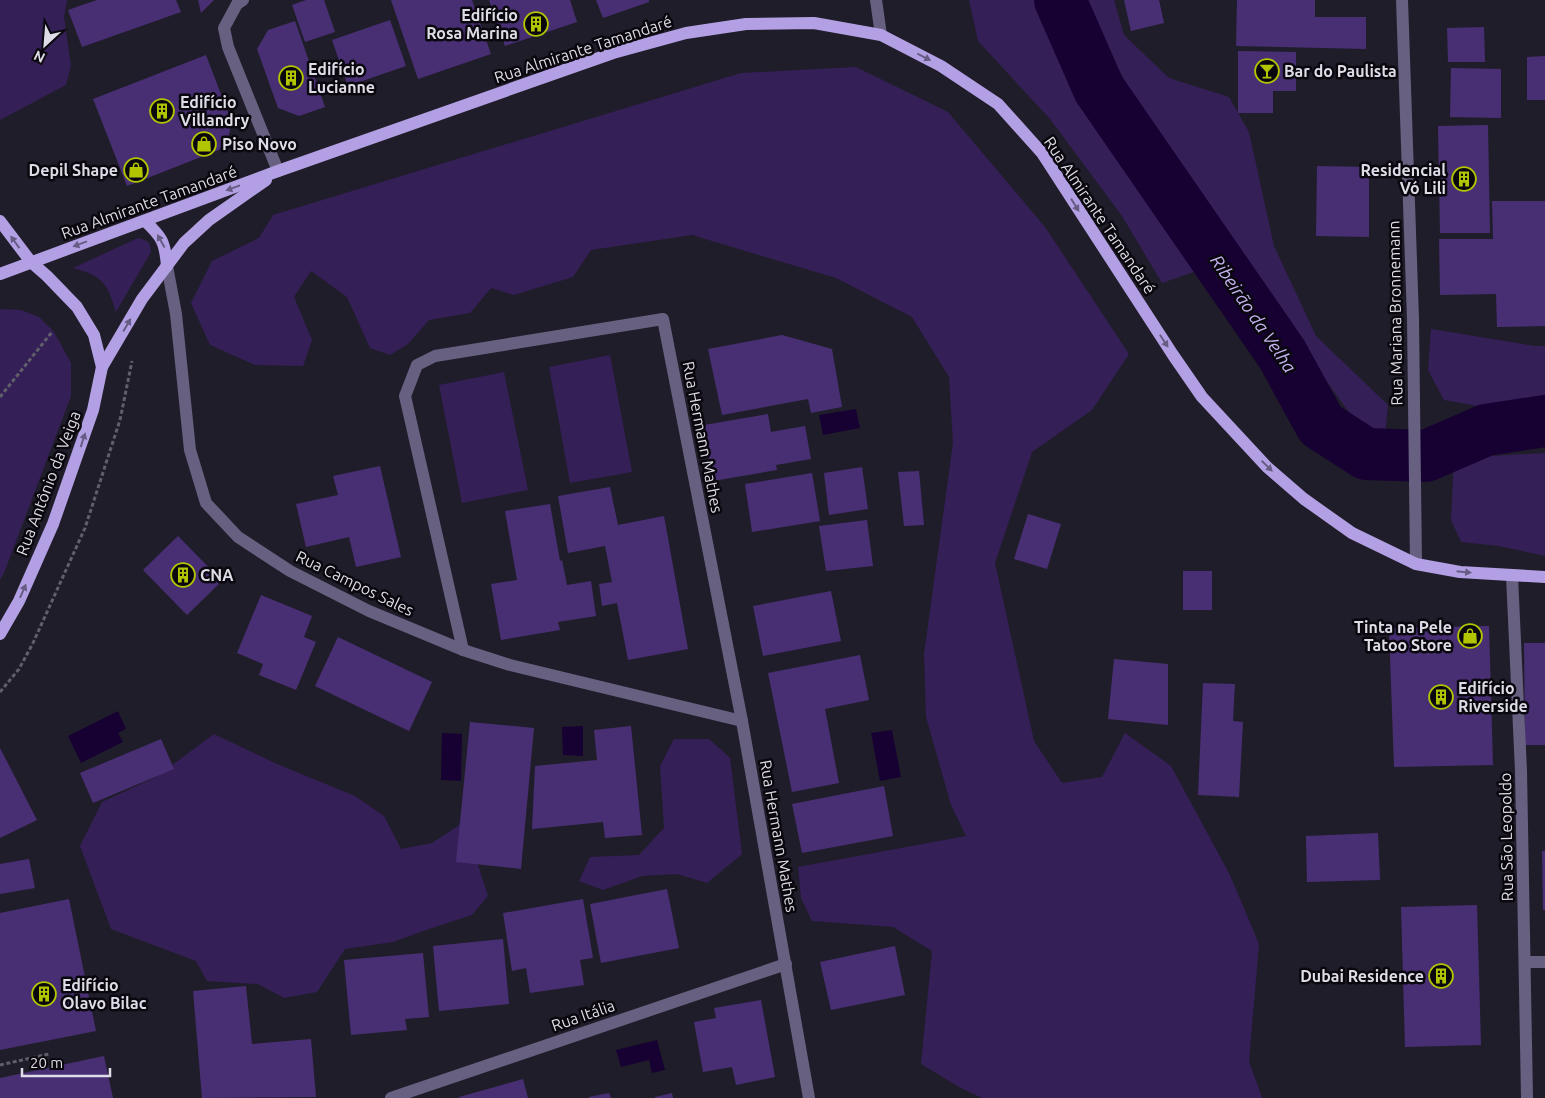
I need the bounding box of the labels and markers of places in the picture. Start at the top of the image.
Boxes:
place label: Edifício Rosa Marina [426,6,518,42]
building icon: Edifício Rosa Marina [523,11,549,37]
bar icon: Bar do Paulista [1254,58,1280,84]
place label: Edifício Lucianne [308,60,375,96]
place label: Bar do Paulista [1284,62,1397,80]
building icon: Edifício Lucianne [278,65,304,91]
place label: Edifício Villandry [180,93,250,129]
building icon: Edifício Villandry [149,98,175,124]
shop icon: Piso Novo [191,131,217,157]
place label: Piso Novo [222,135,297,153]
shop icon: Depil Shape [123,157,149,183]
place label: Depil Shape [29,161,118,179]
place label: Residencial Vó Lili [1361,161,1446,197]
building icon: Residencial Vó Lili [1451,166,1477,192]
building icon: CNA [170,562,196,588]
place label: CNA [200,566,234,584]
place label: Tinta na Pele Tatoo Store [1354,618,1452,654]
shop icon: Tinta na Pele Tatoo Store [1457,623,1483,649]
place label: Edifício Riverside [1458,679,1528,715]
building icon: Edifício Riverside [1428,684,1454,710]
building icon: Dubai Residence [1428,963,1454,989]
place label: Dubai Residence [1300,967,1424,985]
place label: Edifício Olavo Bilac [62,976,147,1012]
building icon: Edifício Olavo Bilac [31,981,57,1007]

